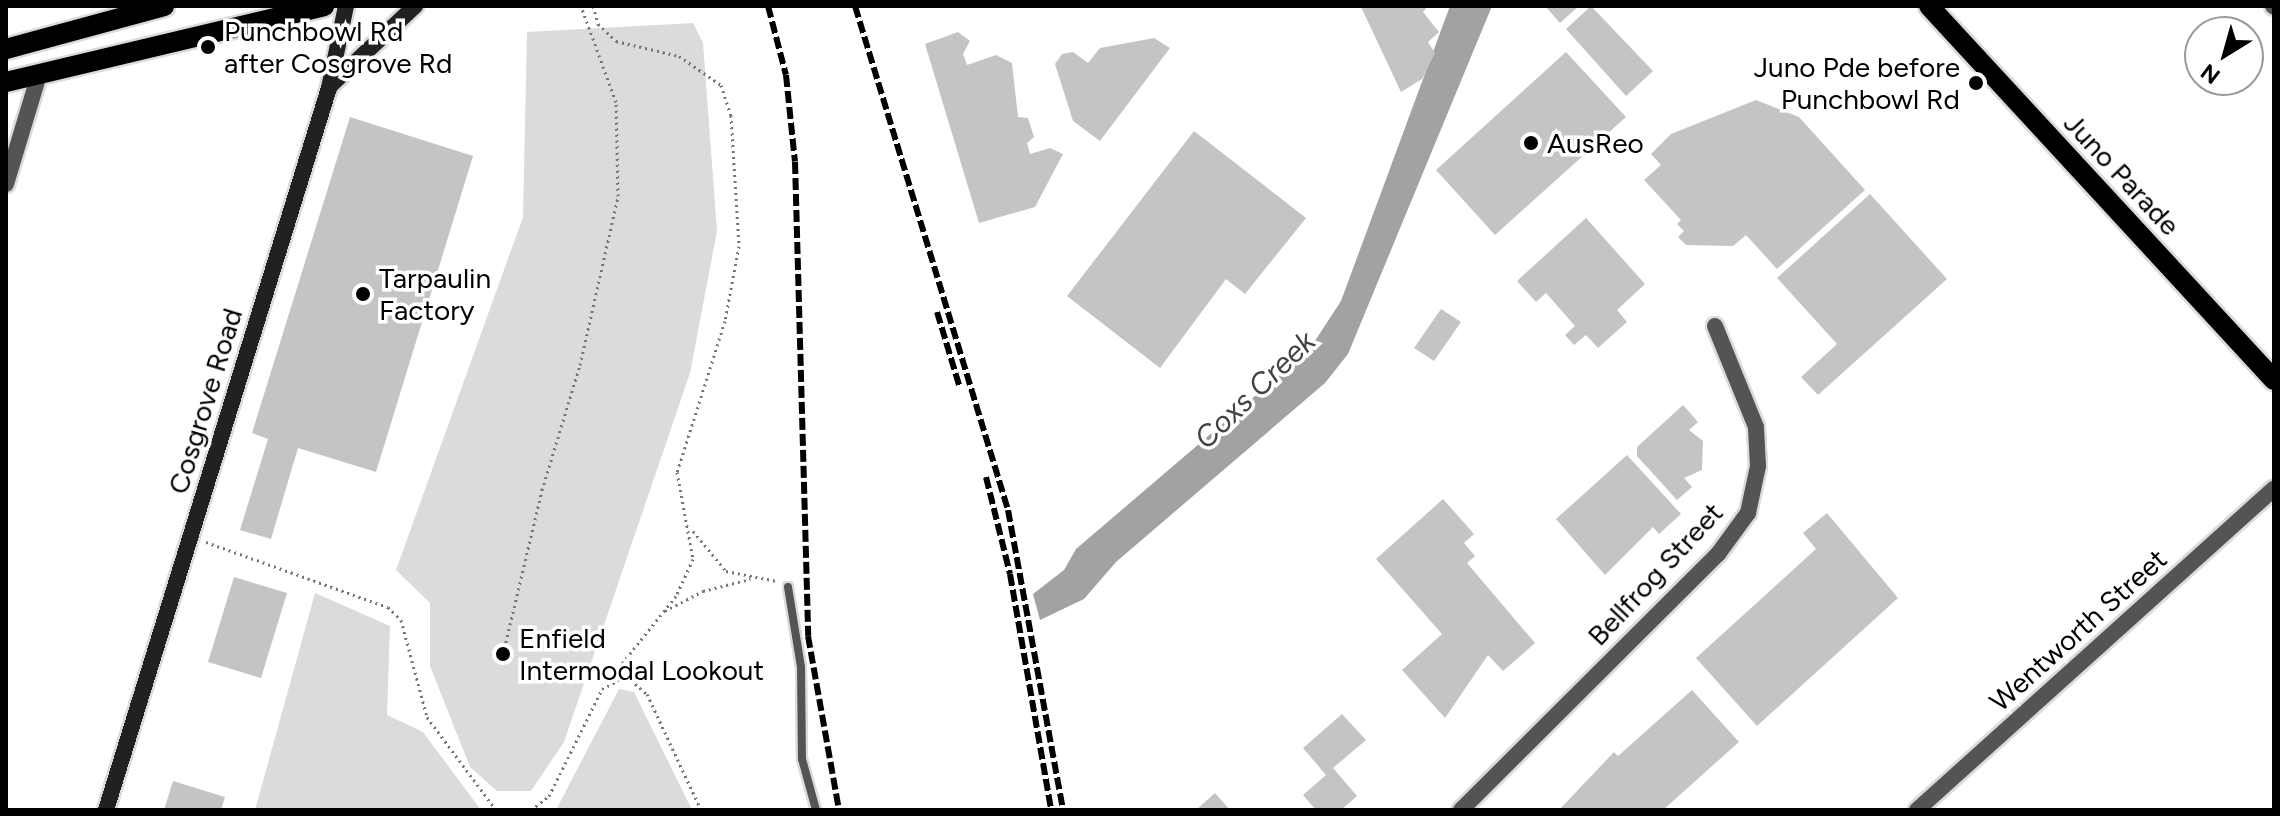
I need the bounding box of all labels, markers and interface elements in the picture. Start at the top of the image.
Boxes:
place label: Punchbowl Rd after Cosgrove Rd [224,14,452,80]
north arrow [2184,16,2264,96]
marker: Punchbowl Rd after Cosgrove Rd [199,38,217,56]
place label: Juno Pde before Punchbowl Rd [1754,50,1960,116]
text: N [2196,58,2225,90]
marker: Juno Pde before Punchbowl Rd [1967,74,1985,92]
street label: Juno Parade [2057,106,2187,242]
place label: AusReo [1547,126,1644,160]
marker: AusReo [1522,134,1540,152]
place label: Tarpaulin Factory [379,261,491,327]
marker: Tarpaulin Factory [354,285,372,303]
street label: Cosgrove Road [161,304,249,498]
water label: Coxs Creek [1187,324,1323,456]
street label: Bellfrog Street [1580,496,1730,652]
street label: Wentworth Street [1983,542,2173,718]
place label: Enfield Intermodal Lookout [519,621,764,687]
marker: Enfield Intermodal Lookout [494,645,512,663]

